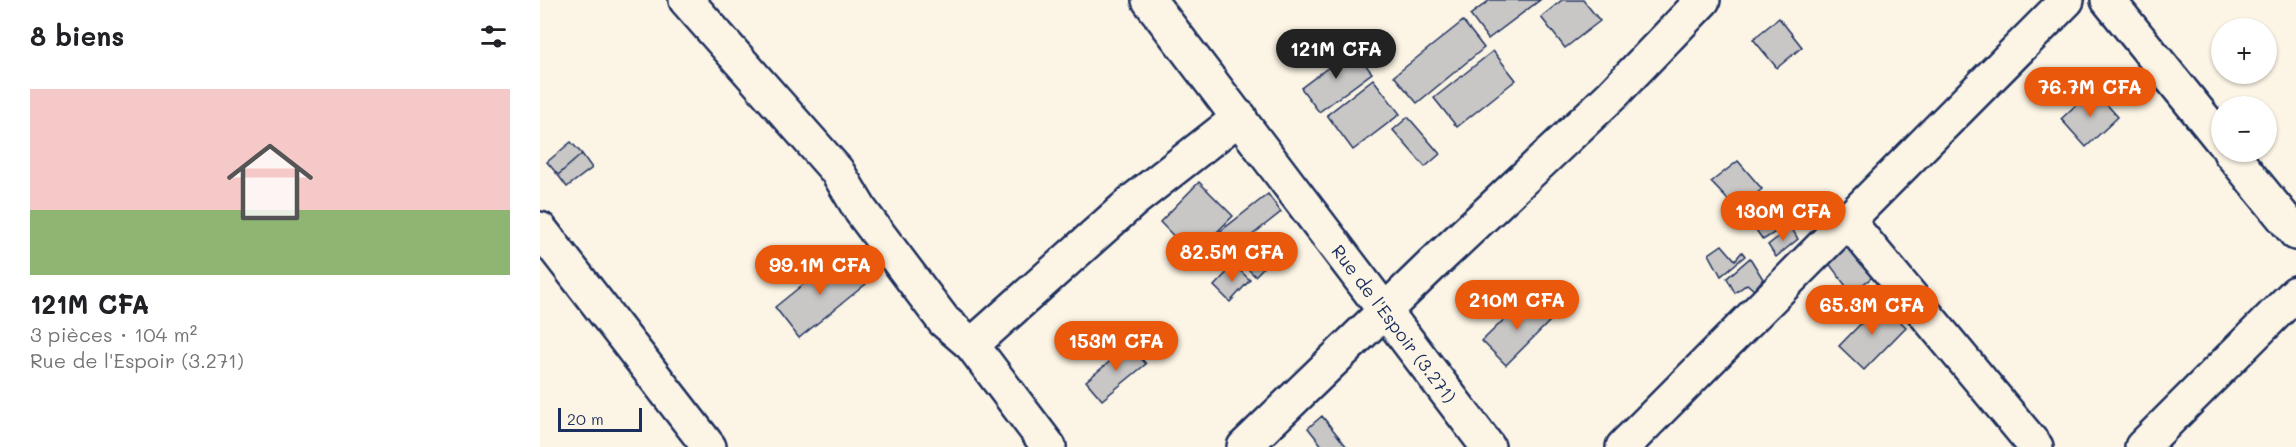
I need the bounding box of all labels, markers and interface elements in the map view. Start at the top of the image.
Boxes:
map controls [2211,18,2277,162]
button: + [2211,18,2277,84]
text: 8 biens [30,19,124,53]
icon: filters [477,20,510,53]
pin: 121M CFA [1274,29,1398,80]
text: 121M CFA [1290,35,1382,61]
pin: 76.7M CFA [2021,67,2159,118]
text: 76.7M CFA [2038,73,2142,99]
button: − [2211,96,2277,162]
icon: home [216,128,324,236]
pin: 130M CFA [1721,191,1845,242]
text: 130M CFA [1735,197,1831,223]
pin: 82.5M CFA [1163,232,1301,283]
text: 82.5M CFA [1180,238,1284,264]
street label: Rue de l'Espoir (3.271) [1327,240,1462,407]
pin: 99.1M CFA [751,245,889,296]
text: 99.1M CFA [769,251,871,277]
pin: 210M CFA [1455,280,1579,331]
pin: 65.3M CFA [1803,285,1941,336]
text: 210M CFA [1469,286,1565,312]
text: 121M CFA [30,287,149,321]
text: 65.3M CFA [1820,291,1924,317]
text: 3 pièces · 104 m² [30,321,197,347]
pin: 153M CFA [1054,321,1178,372]
text: 153M CFA [1068,327,1164,353]
text: Rue de l'Espoir (3.271) [30,347,244,373]
scale bar [558,405,642,432]
text: 20 m [567,408,604,429]

